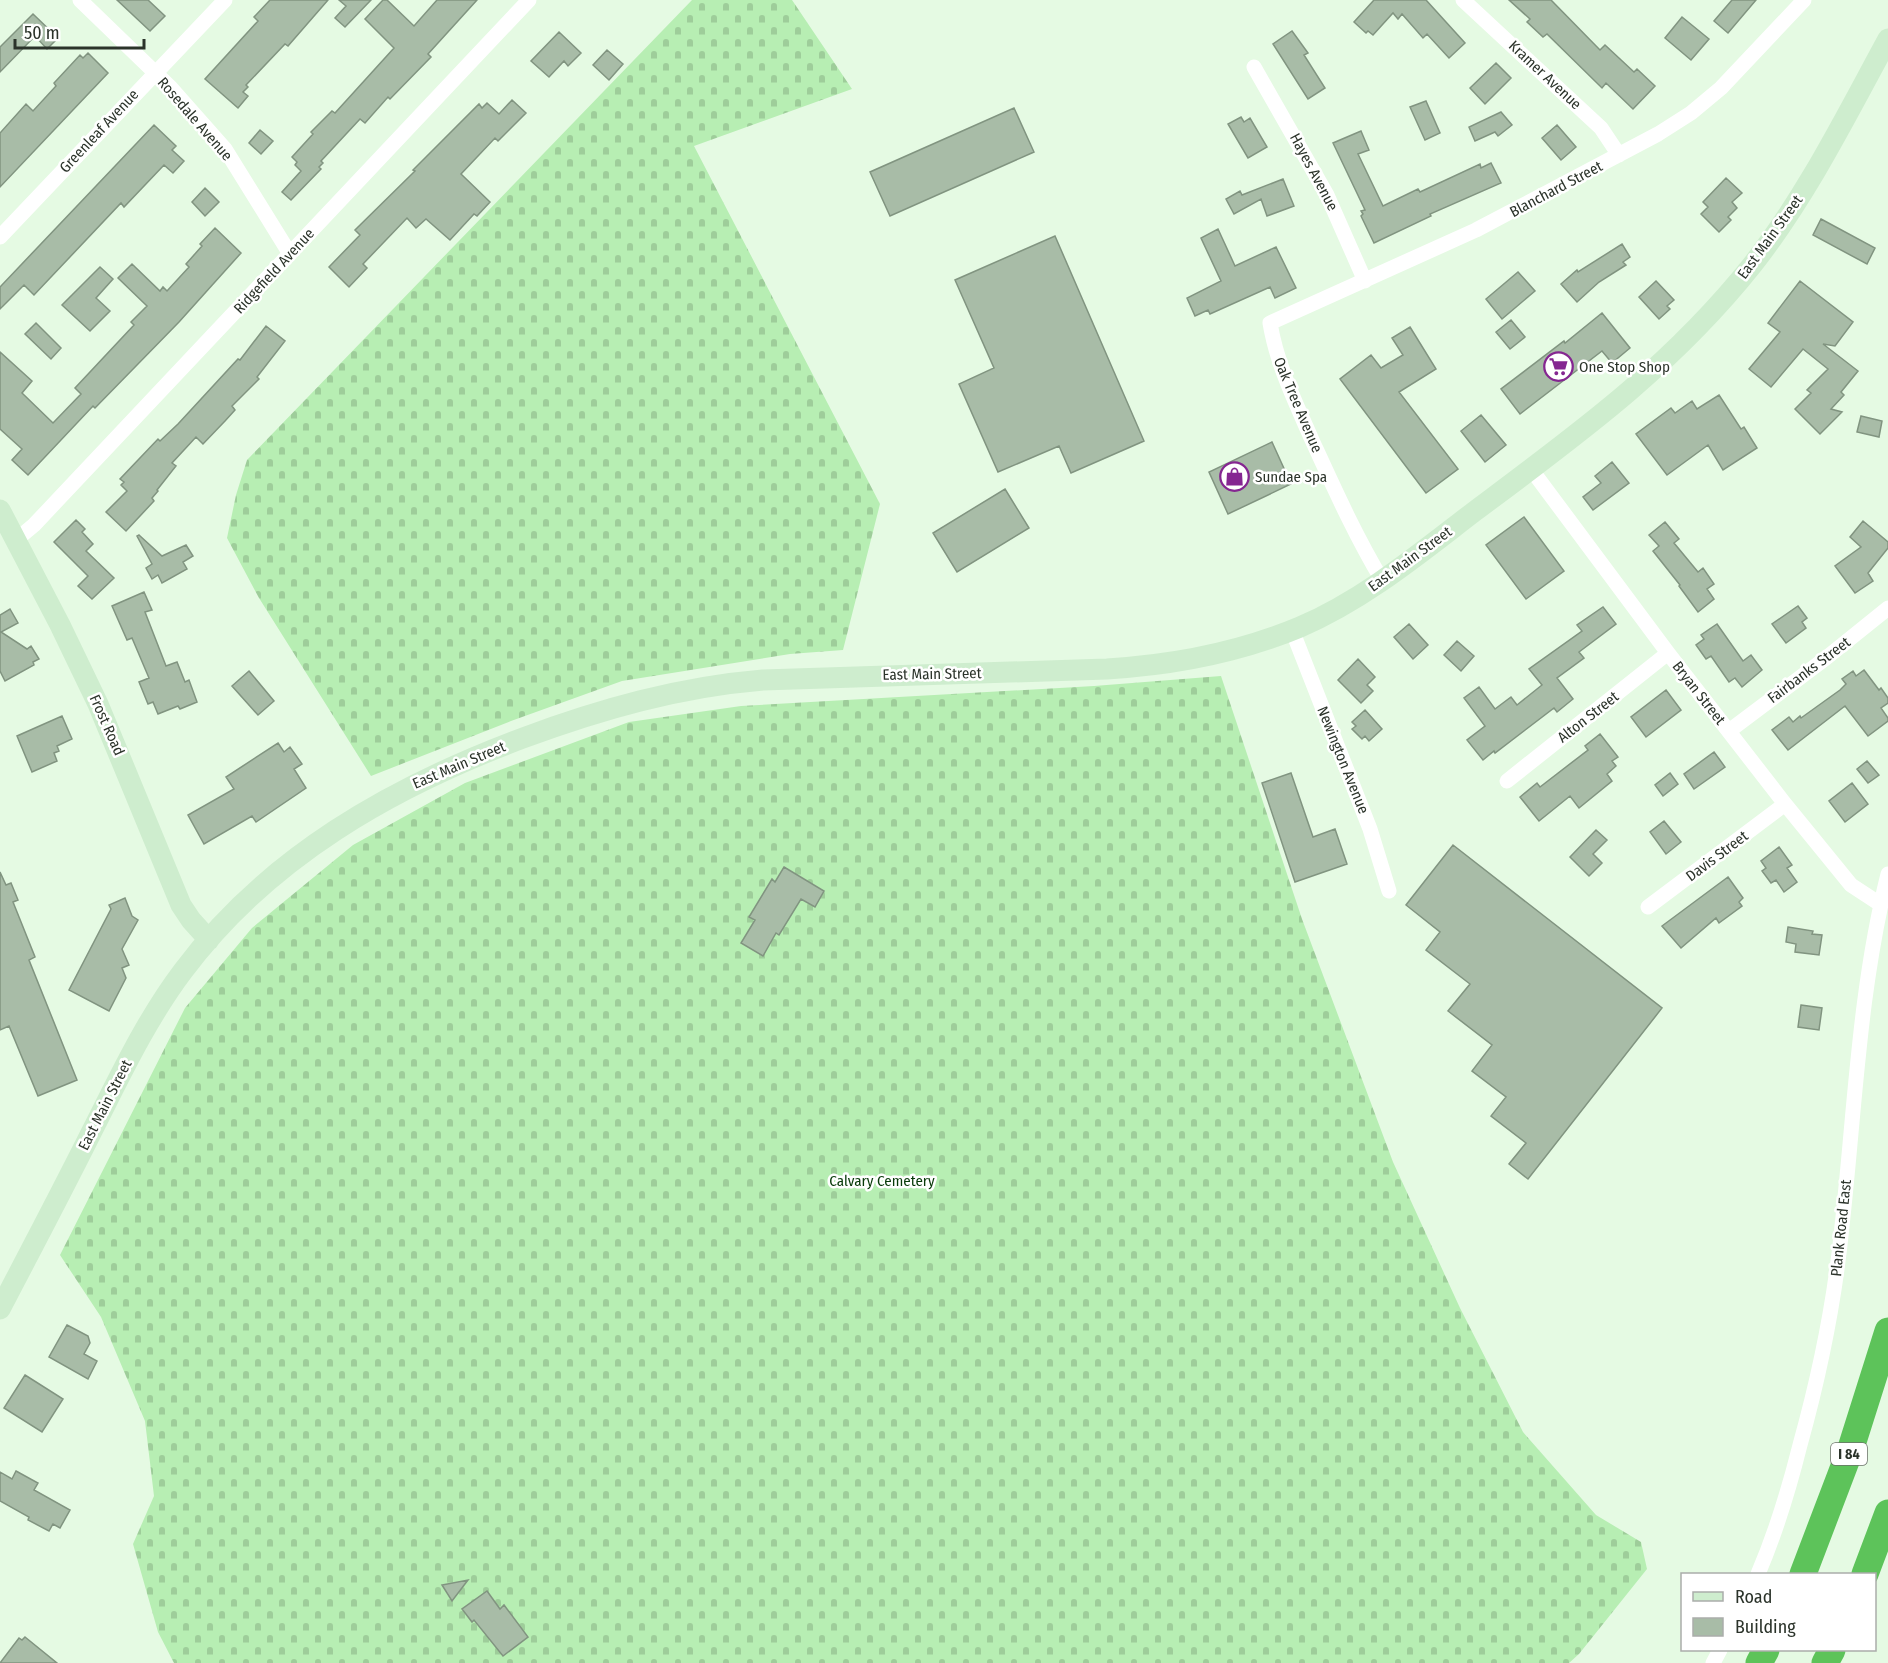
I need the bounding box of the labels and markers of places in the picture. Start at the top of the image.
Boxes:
supermarket icon: One Stop Shop [1542,351,1574,383]
place label: One Stop Shop [1579,358,1670,376]
shop icon: Sundae Spa [1218,461,1250,493]
place label: Sundae Spa [1255,468,1327,486]

